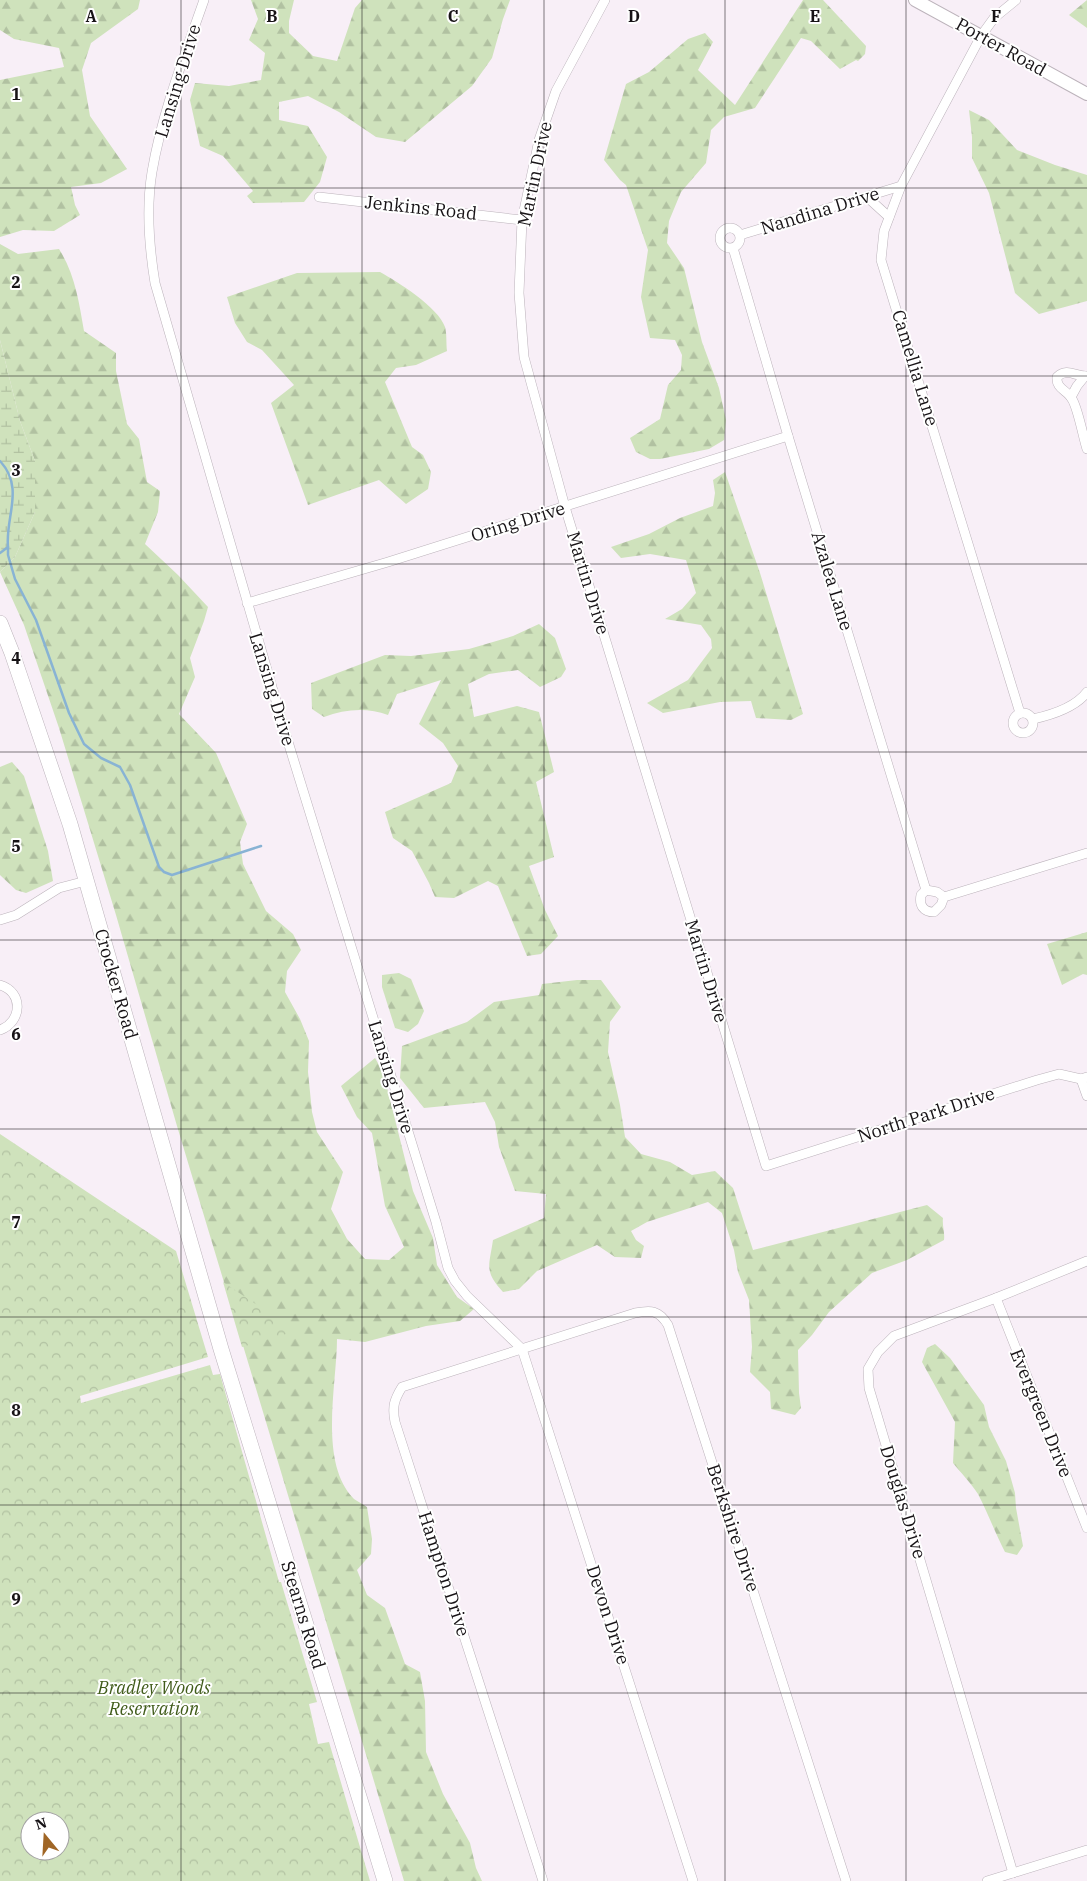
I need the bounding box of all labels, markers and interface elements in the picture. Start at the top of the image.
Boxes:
text: A [85,6,97,26]
text: B [266,6,278,26]
text: C [448,6,458,26]
text: D [628,6,640,26]
text: E [810,6,820,26]
text: F [991,6,1001,26]
street label: Porter Road [952,12,1051,81]
street label: Lansing Drive [149,21,206,140]
text: 1 [11,84,21,104]
street label: Martin Drive [512,119,557,229]
street label: Nandina Drive [758,182,882,239]
street label: Jenkins Road [364,190,478,225]
text: 2 [11,272,21,292]
street label: Camellia Lane [887,307,944,429]
text: 3 [11,460,21,480]
street label: Oring Drive [468,496,568,547]
street label: Martin Drive [562,528,615,637]
street label: Azalea Lane [806,528,858,633]
street label: Lansing Drive [244,629,301,748]
text: 4 [11,648,21,668]
text: 5 [11,836,21,856]
street label: Martin Drive [680,916,733,1025]
street label: Crocker Road [90,926,143,1042]
street label: Lansing Drive [363,1017,420,1136]
text: 6 [11,1024,21,1044]
street label: North Park Drive [854,1082,997,1148]
text: 7 [11,1212,21,1232]
street label: Evergreen Drive [1005,1345,1078,1480]
text: 8 [11,1400,21,1420]
street label: Douglas Drive [875,1442,932,1561]
street label: Berkshire Drive [702,1461,765,1595]
street label: Hampton Drive [413,1509,475,1639]
street label: Stearns Road [276,1558,331,1672]
street label: Devon Drive [582,1562,635,1667]
text: 9 [11,1589,21,1609]
park label: Bradley Woods Reservation [97,1676,211,1720]
north arrow [20,1811,70,1861]
text: N [33,1813,49,1834]

